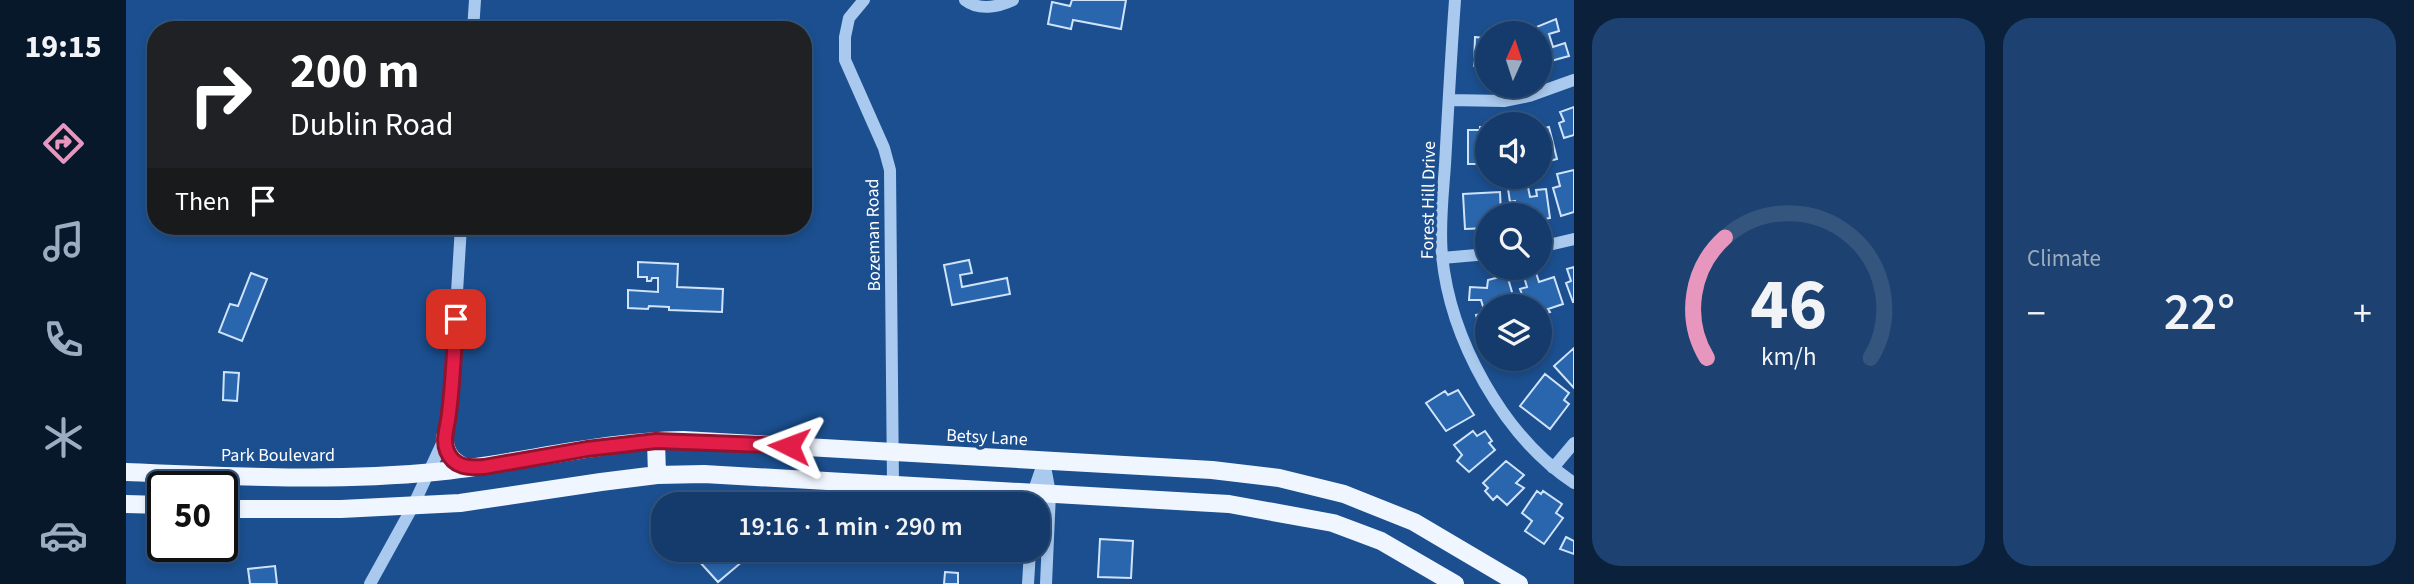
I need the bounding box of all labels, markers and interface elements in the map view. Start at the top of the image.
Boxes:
north arrow [1475,21,1552,98]
map controls [1475,21,1552,371]
text: 19:15 [24,24,102,70]
text: 200 m [290,37,419,107]
icon: right [175,49,266,140]
text: Dublin Road [290,102,453,148]
button: sound [1475,112,1552,189]
icon: directions [39,119,88,168]
street label: Forest Hill Drive [1415,141,1442,259]
street label: Bozeman Road [860,178,887,292]
icon: arrive [244,182,282,220]
text: Then [175,183,230,220]
button: search [1475,203,1552,280]
icon: music [39,217,88,266]
text: Climate [2027,242,2101,275]
text: 46 [1750,253,1827,357]
text: 22° [2164,276,2235,350]
text: − [2027,287,2046,341]
text: + [2353,287,2372,341]
pin [426,289,486,349]
button: layers [1475,294,1552,371]
icon: arrive [437,300,475,338]
icon: phone [39,315,88,364]
text: km/h [1761,339,1816,375]
position arrow [752,409,826,483]
icon: climate [39,413,88,462]
street label: Betsy Lane [946,423,1028,452]
street label: Park Boulevard [221,443,335,468]
speed limit sign: 50 [147,471,238,562]
text: 19:16 · 1 min · 290 m [738,508,963,545]
icon: car [39,511,88,560]

